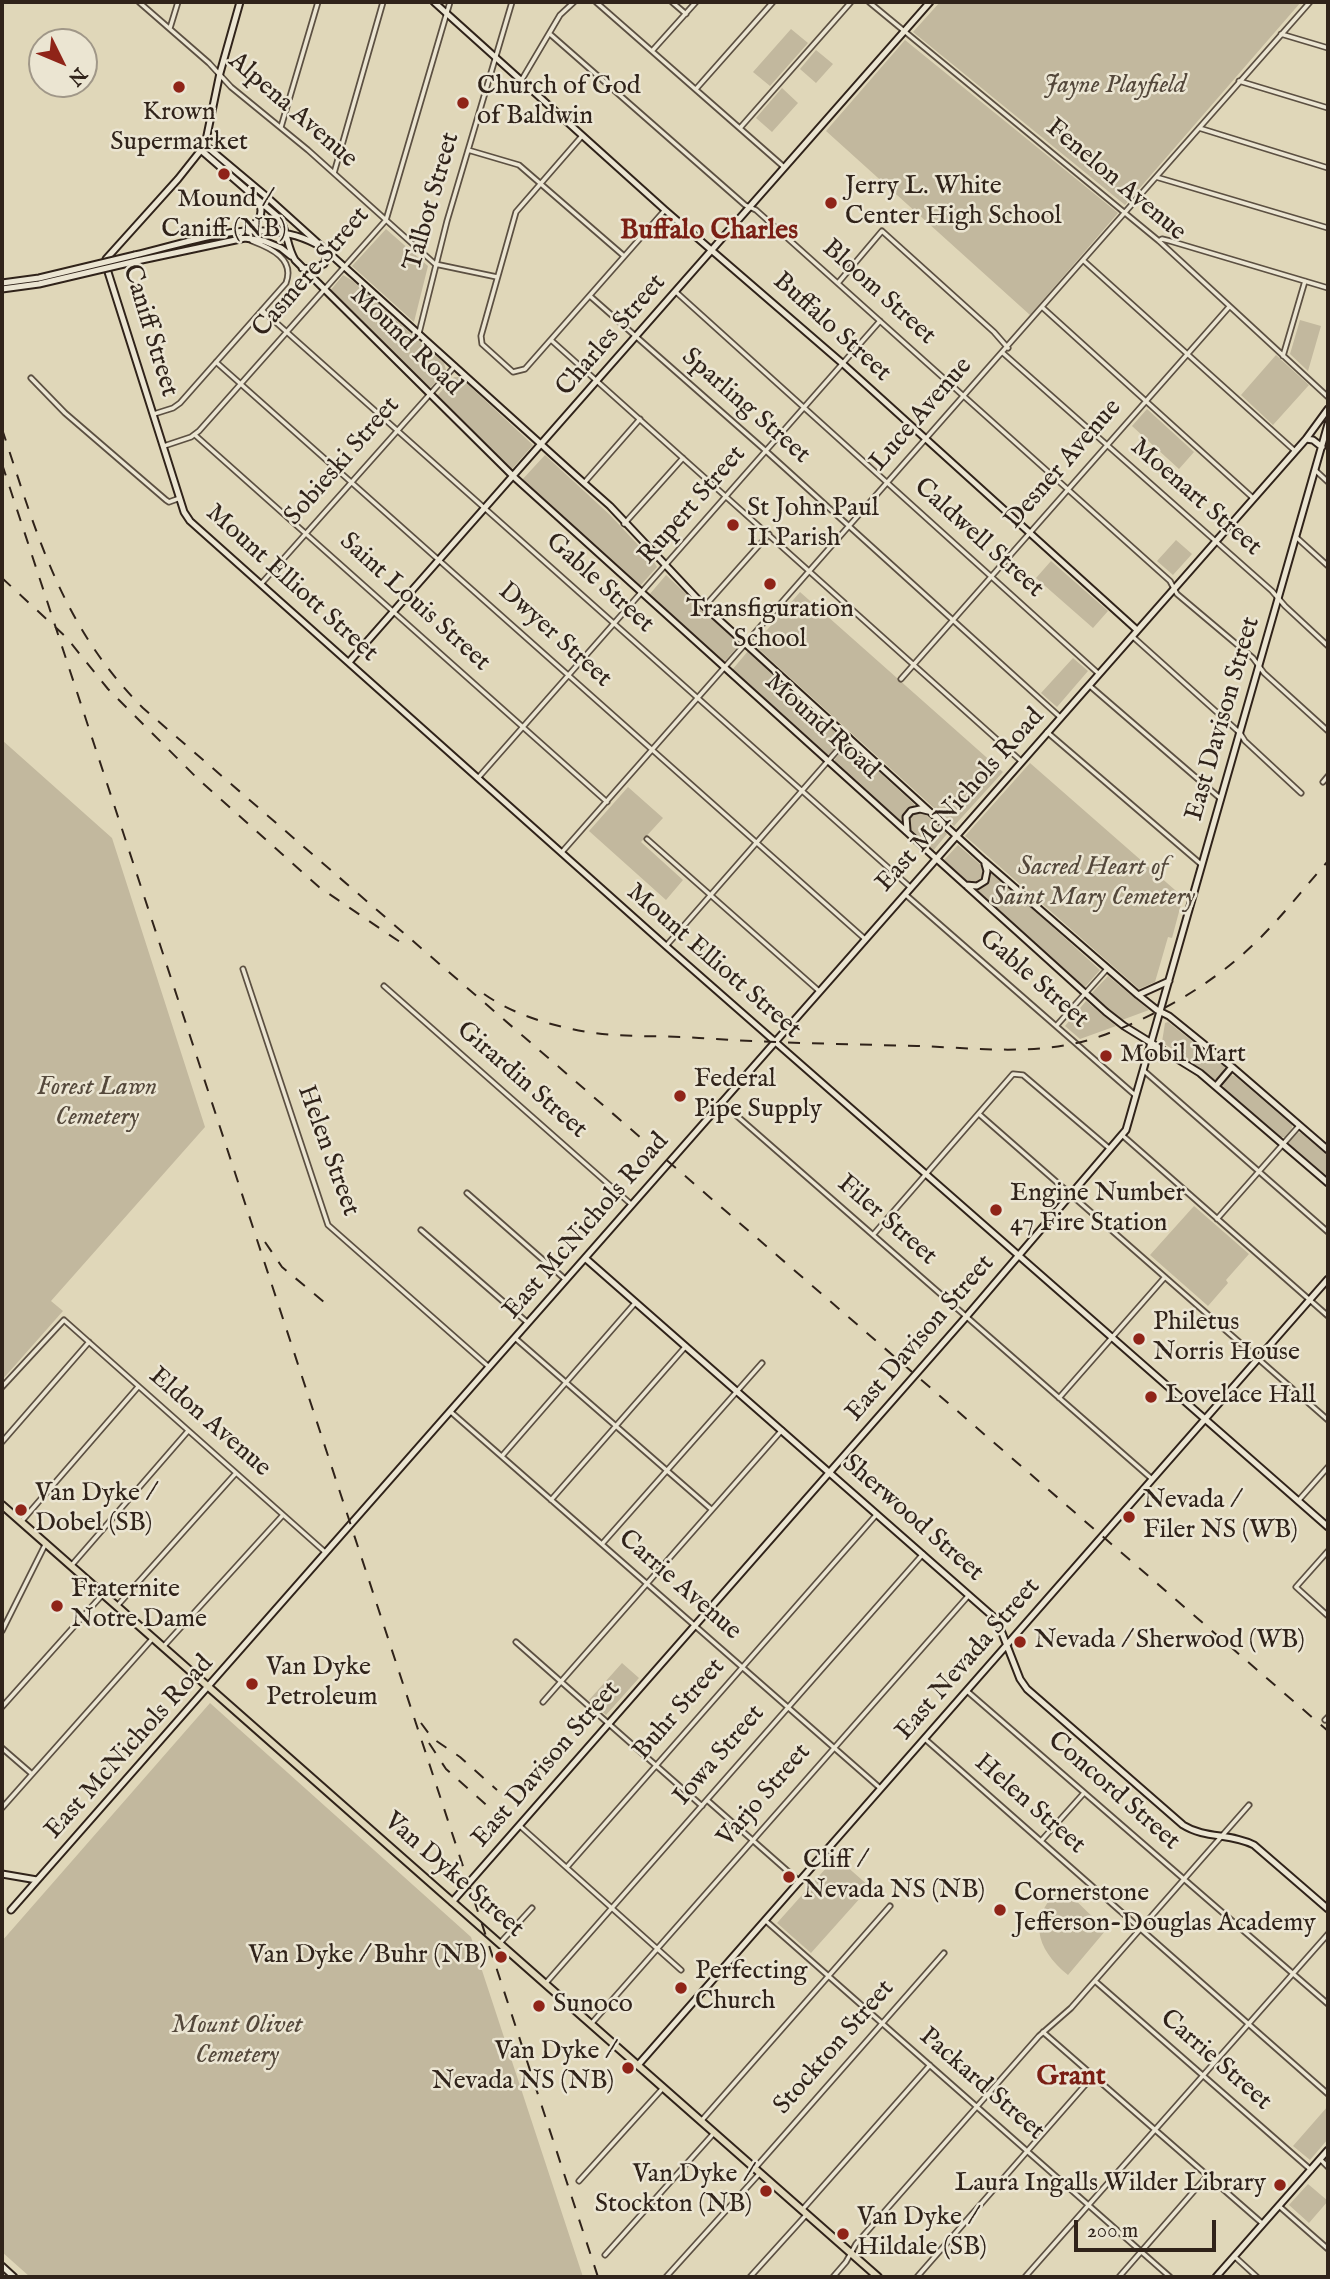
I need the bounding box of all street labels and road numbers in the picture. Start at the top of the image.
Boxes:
street label: Alpena Avenue [221,46,363,176]
street label: Fenelon Avenue [1038,113,1192,249]
street label: Talbot Street [398,129,468,275]
street label: Casmere Street [247,201,377,345]
street label: Bloom Street [815,234,941,352]
street label: Caniff Street [114,261,184,401]
street label: Buffalo Street [765,267,897,389]
street label: Charles Street [551,269,673,403]
street label: Mound Road [342,281,468,403]
street label: Sparling Street [674,343,816,471]
street label: Luce Avenue [864,352,980,478]
street label: Sobieski Street [279,391,407,533]
street label: Desner Avenue [999,393,1129,537]
street label: Moenart Street [1123,432,1267,564]
street label: Rupert Street [633,440,753,572]
street label: Caldwell Street [907,473,1049,605]
street label: Mount Elliott Street [198,498,384,670]
street label: Saint Louis Street [332,527,496,679]
street label: Gable Street [538,527,660,641]
street label: Dwyer Street [491,577,617,695]
street label: East Davison Street [1180,614,1268,824]
street label: Mound Road [757,667,885,787]
street label: East McNichols Road [870,703,1052,899]
street label: Mount Elliott Street [619,878,807,1046]
street label: Gable Street [972,924,1094,1036]
street label: Girardin Street [449,1016,593,1146]
street label: Helen Street [289,1081,365,1221]
street label: East McNichols Road [498,1127,676,1327]
street label: Filer Street [830,1169,942,1273]
street label: East Davison Street [840,1249,1002,1429]
street label: Eldon Avenue [141,1361,277,1485]
street label: Sherwood Street [835,1449,989,1589]
street label: Carrie Avenue [611,1524,747,1648]
street label: East Nevada Street [890,1572,1048,1748]
street label: East McNichols Road [39,1650,221,1846]
street label: Buhr Street [627,1653,733,1767]
street label: East Davison Street [466,1675,628,1855]
street label: Iowa Street [668,1699,772,1813]
street label: Concord Street [1040,1726,1186,1858]
street label: Varjo Street [712,1738,818,1854]
street label: Helen Street [967,1748,1091,1862]
street label: Van Dyke Street [377,1807,529,1945]
street label: Stockton Street [768,1974,902,2122]
street label: Carrie Street [1153,2004,1277,2118]
street label: Packard Street [912,2022,1050,2148]

